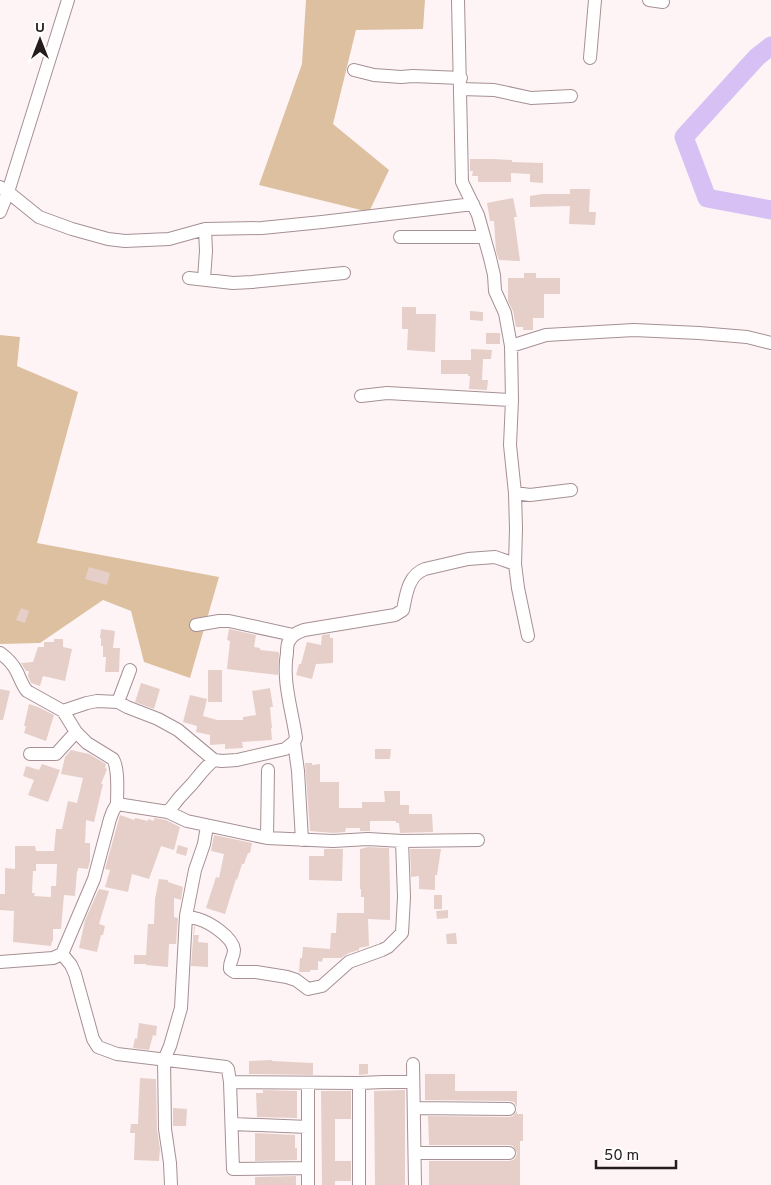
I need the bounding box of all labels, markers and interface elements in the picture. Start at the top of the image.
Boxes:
north arrow [15,15,65,65]
text: U [35,20,45,37]
scale bar [596,1138,676,1170]
text: 50 m [604,1147,639,1166]

